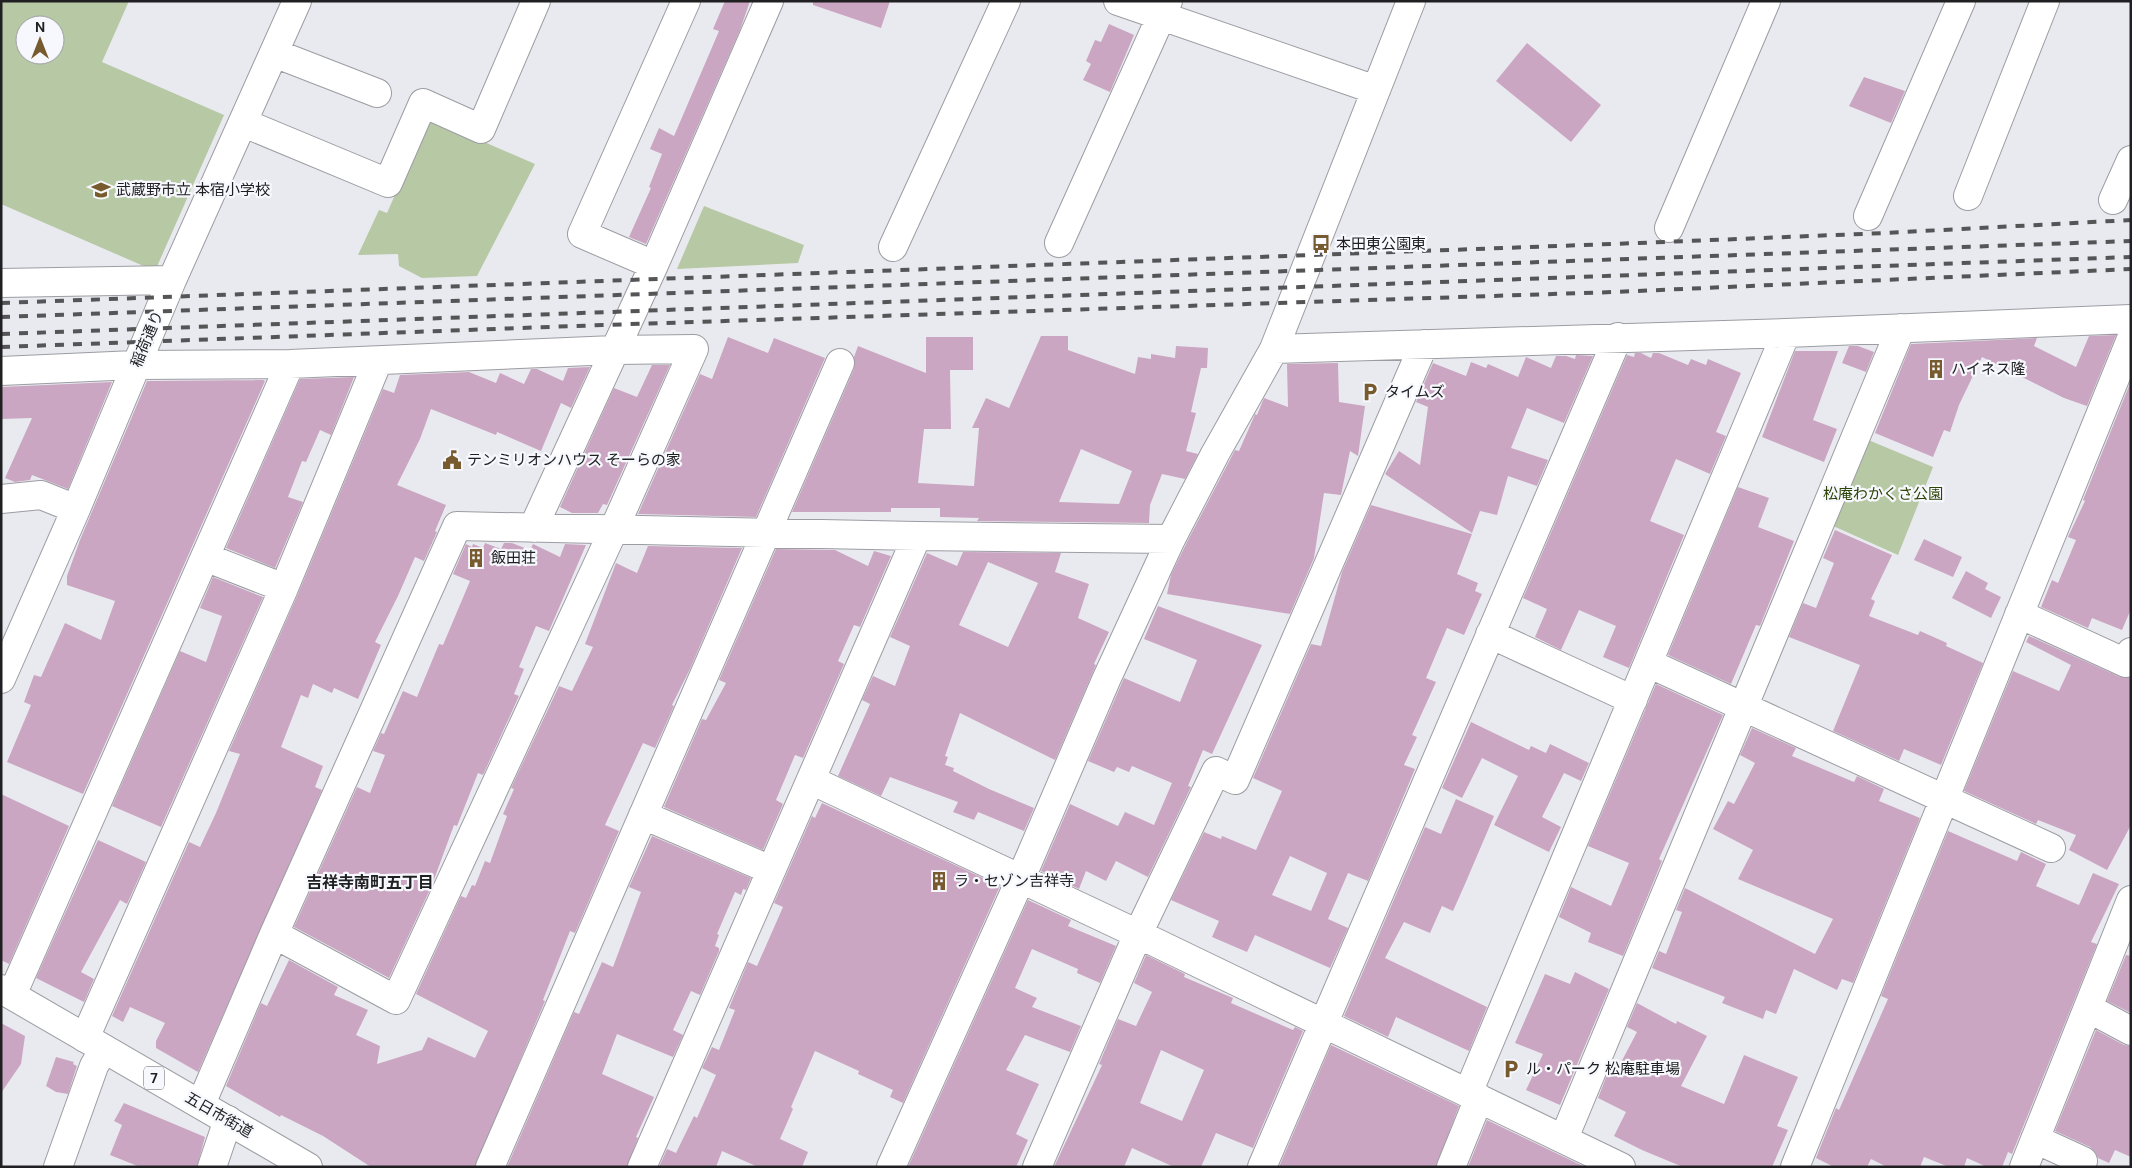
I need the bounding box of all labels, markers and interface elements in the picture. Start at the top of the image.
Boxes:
north arrow [15,15,65,65]
text: N [35,18,45,36]
school or university icon: 武蔵野市立 本宿小学校 [90,179,112,201]
place label: 武蔵野市立 本宿小学校 [116,180,270,200]
bus stop icon: 本田東公園東 [1310,233,1332,255]
place label: 本田東公園東 [1336,234,1426,254]
street label: 稲荷通り [126,307,168,371]
building icon: ハイネス隆 [1925,358,1947,380]
place label: ハイネス隆 [1951,359,2026,379]
parking icon: タイムズ [1359,381,1381,403]
place label: タイムズ [1385,382,1445,402]
public building icon: テンミリオンハウス そーらの家 [441,449,463,471]
place label: テンミリオンハウス そーらの家 [467,450,681,470]
park label: 松庵わかくさ公園 [1823,484,1943,504]
building icon: 飯田荘 [465,547,487,569]
place label: 飯田荘 [491,548,536,568]
building icon: ラ・セゾン吉祥寺 [928,870,950,892]
place label: ラ・セゾン吉祥寺 [954,871,1074,891]
district label: 吉祥寺南町五丁目 [306,872,434,893]
parking icon: ル・パーク 松庵駐車場 [1500,1058,1522,1080]
place label: ル・パーク 松庵駐車場 [1526,1059,1680,1079]
road number: 7 [144,1066,164,1090]
street label: 五日市街道 [182,1088,256,1142]

